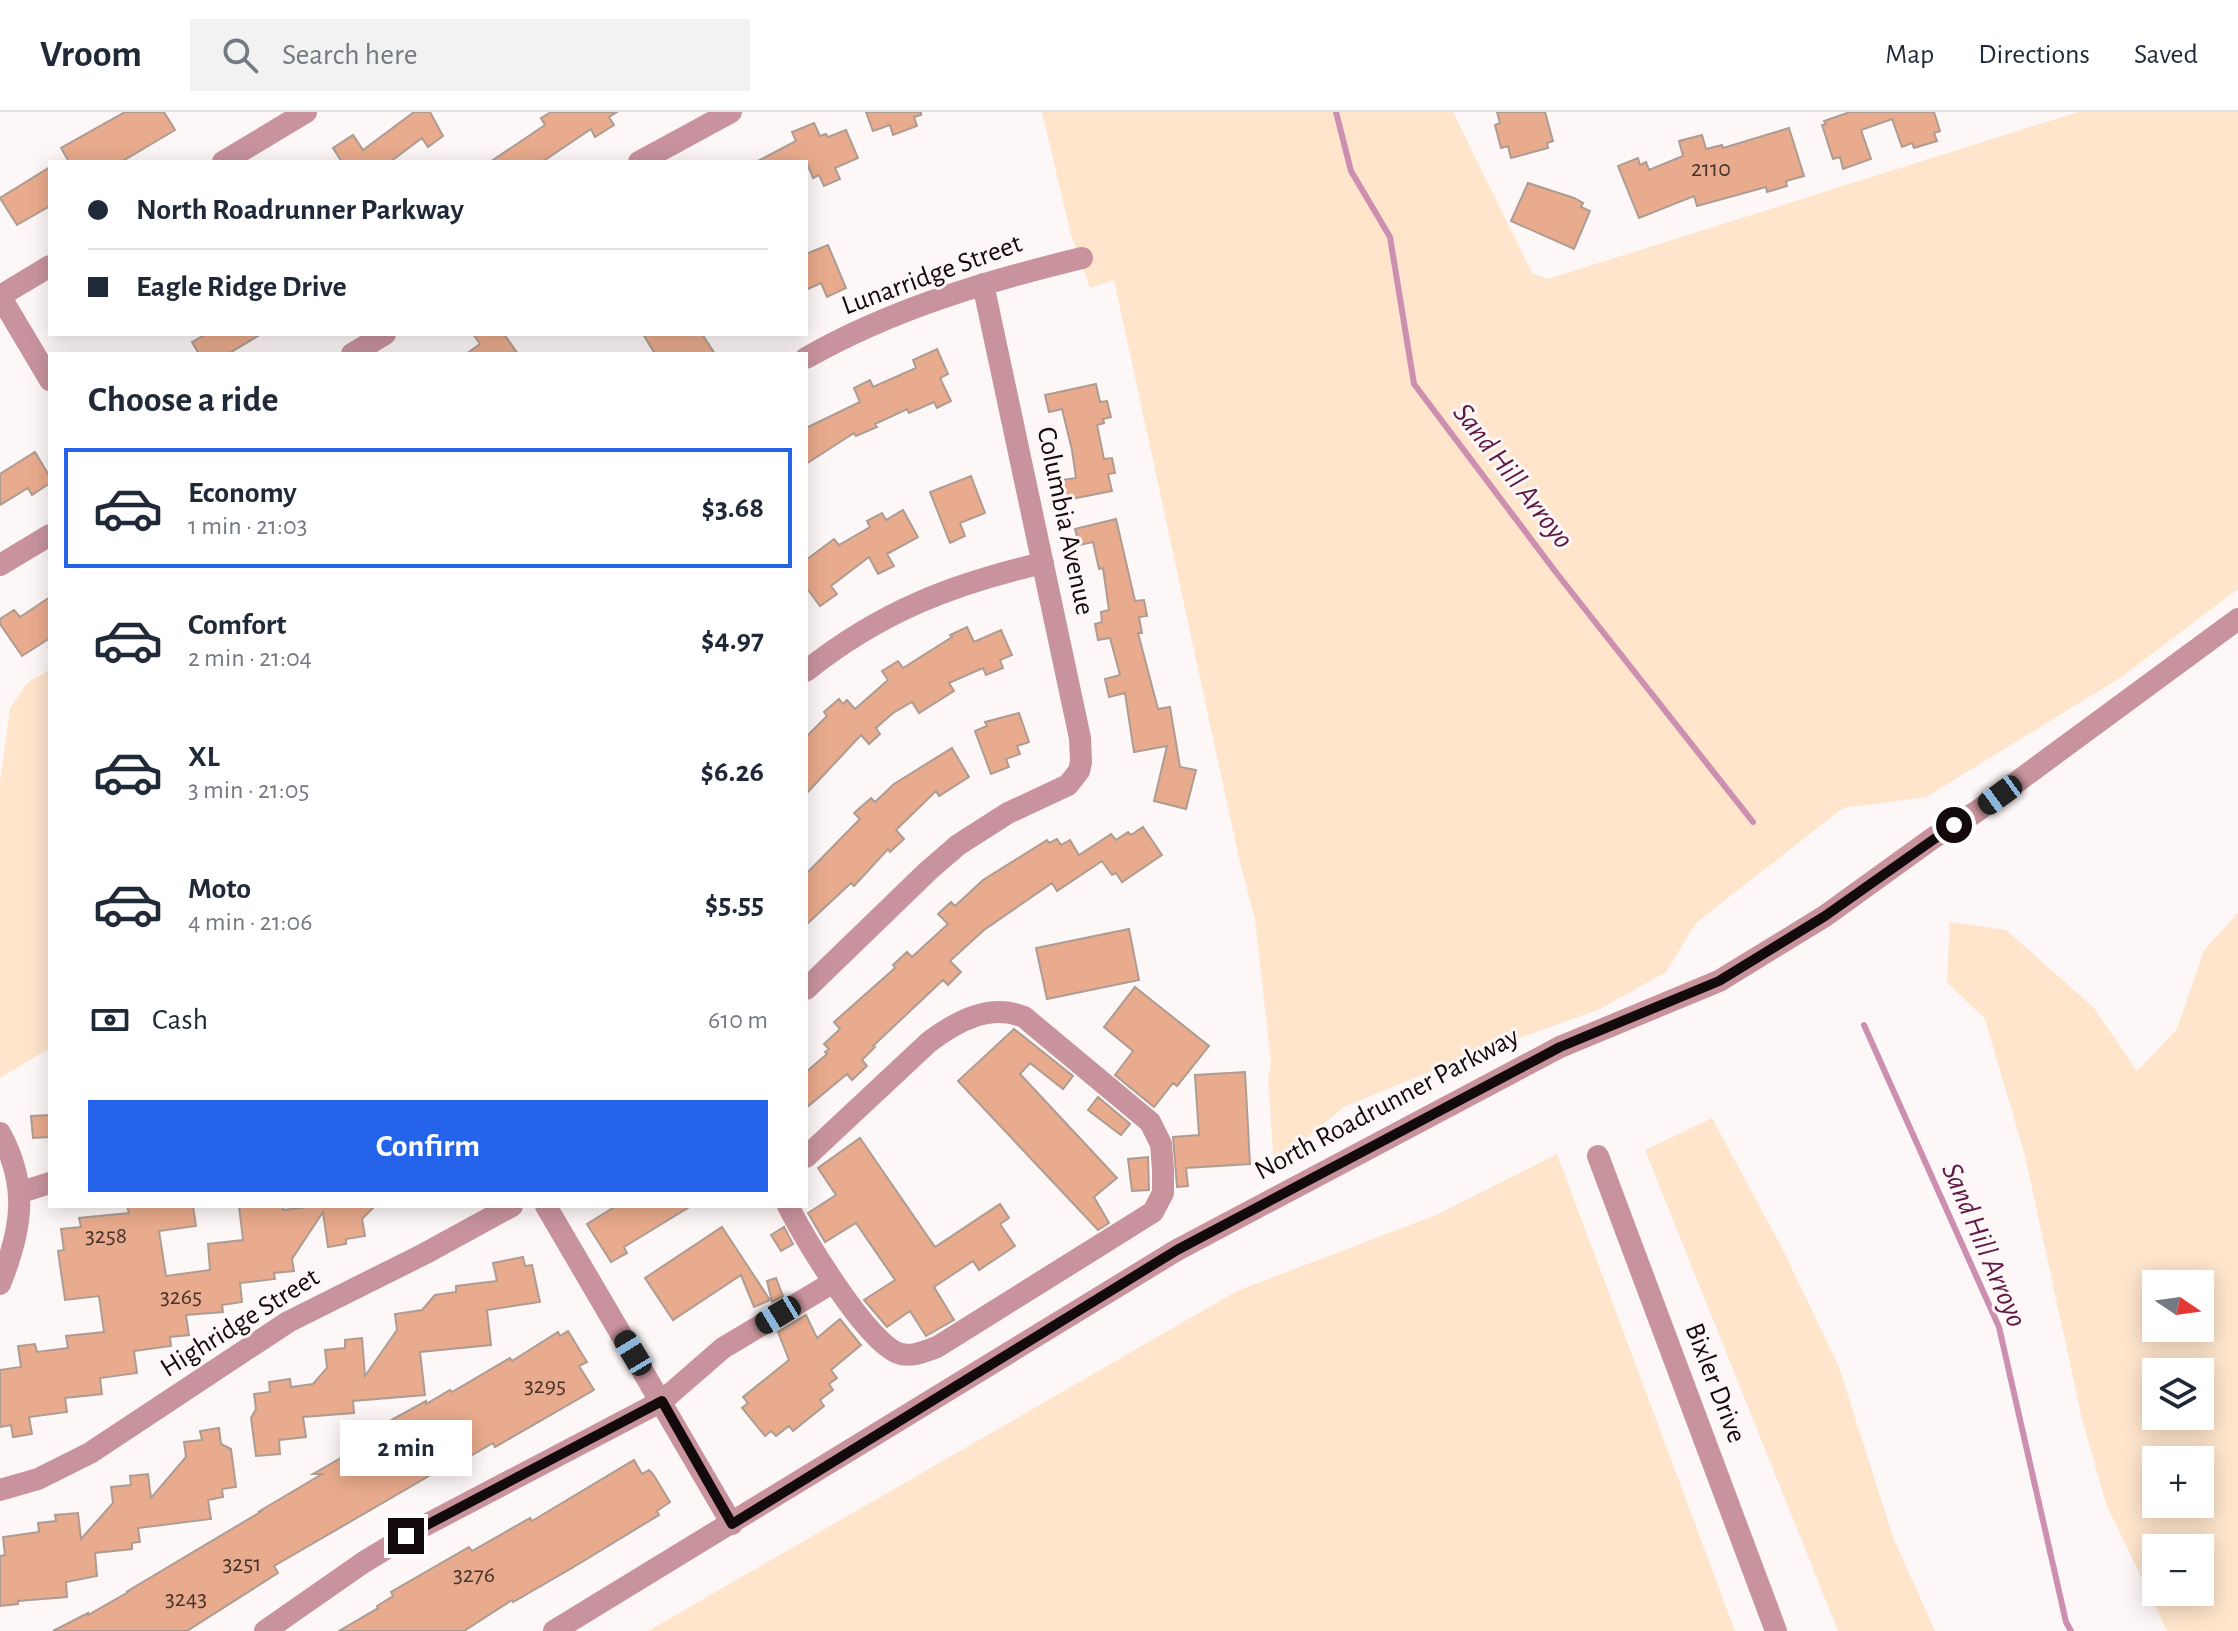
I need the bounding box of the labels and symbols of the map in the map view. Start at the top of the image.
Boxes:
house number: 2110 [1691,157,1731,181]
street label: Lunarridge Street [838,229,1026,321]
water label: Sand Hill Arroyo [1447,398,1579,554]
street label: Columbia Avenue [1031,424,1099,618]
car [1974,771,2026,819]
route start [1936,807,1972,843]
street label: North Roadrunner Parkway [1250,1023,1524,1185]
water label: Sand Hill Arroyo [1936,1159,2032,1331]
house number: 3258 [85,1224,127,1248]
street label: Highridge Street [156,1263,324,1383]
north arrow [2142,1270,2214,1342]
house number: 3265 [160,1285,202,1309]
car [751,1292,805,1338]
street label: Bixler Drive [1679,1319,1751,1447]
car [610,1326,656,1380]
house number: 3295 [524,1374,566,1398]
callout: 2 min [340,1420,472,1476]
route end [388,1518,424,1554]
house number: 3251 [222,1552,262,1576]
house number: 3276 [453,1563,495,1587]
house number: 3243 [165,1587,207,1611]

